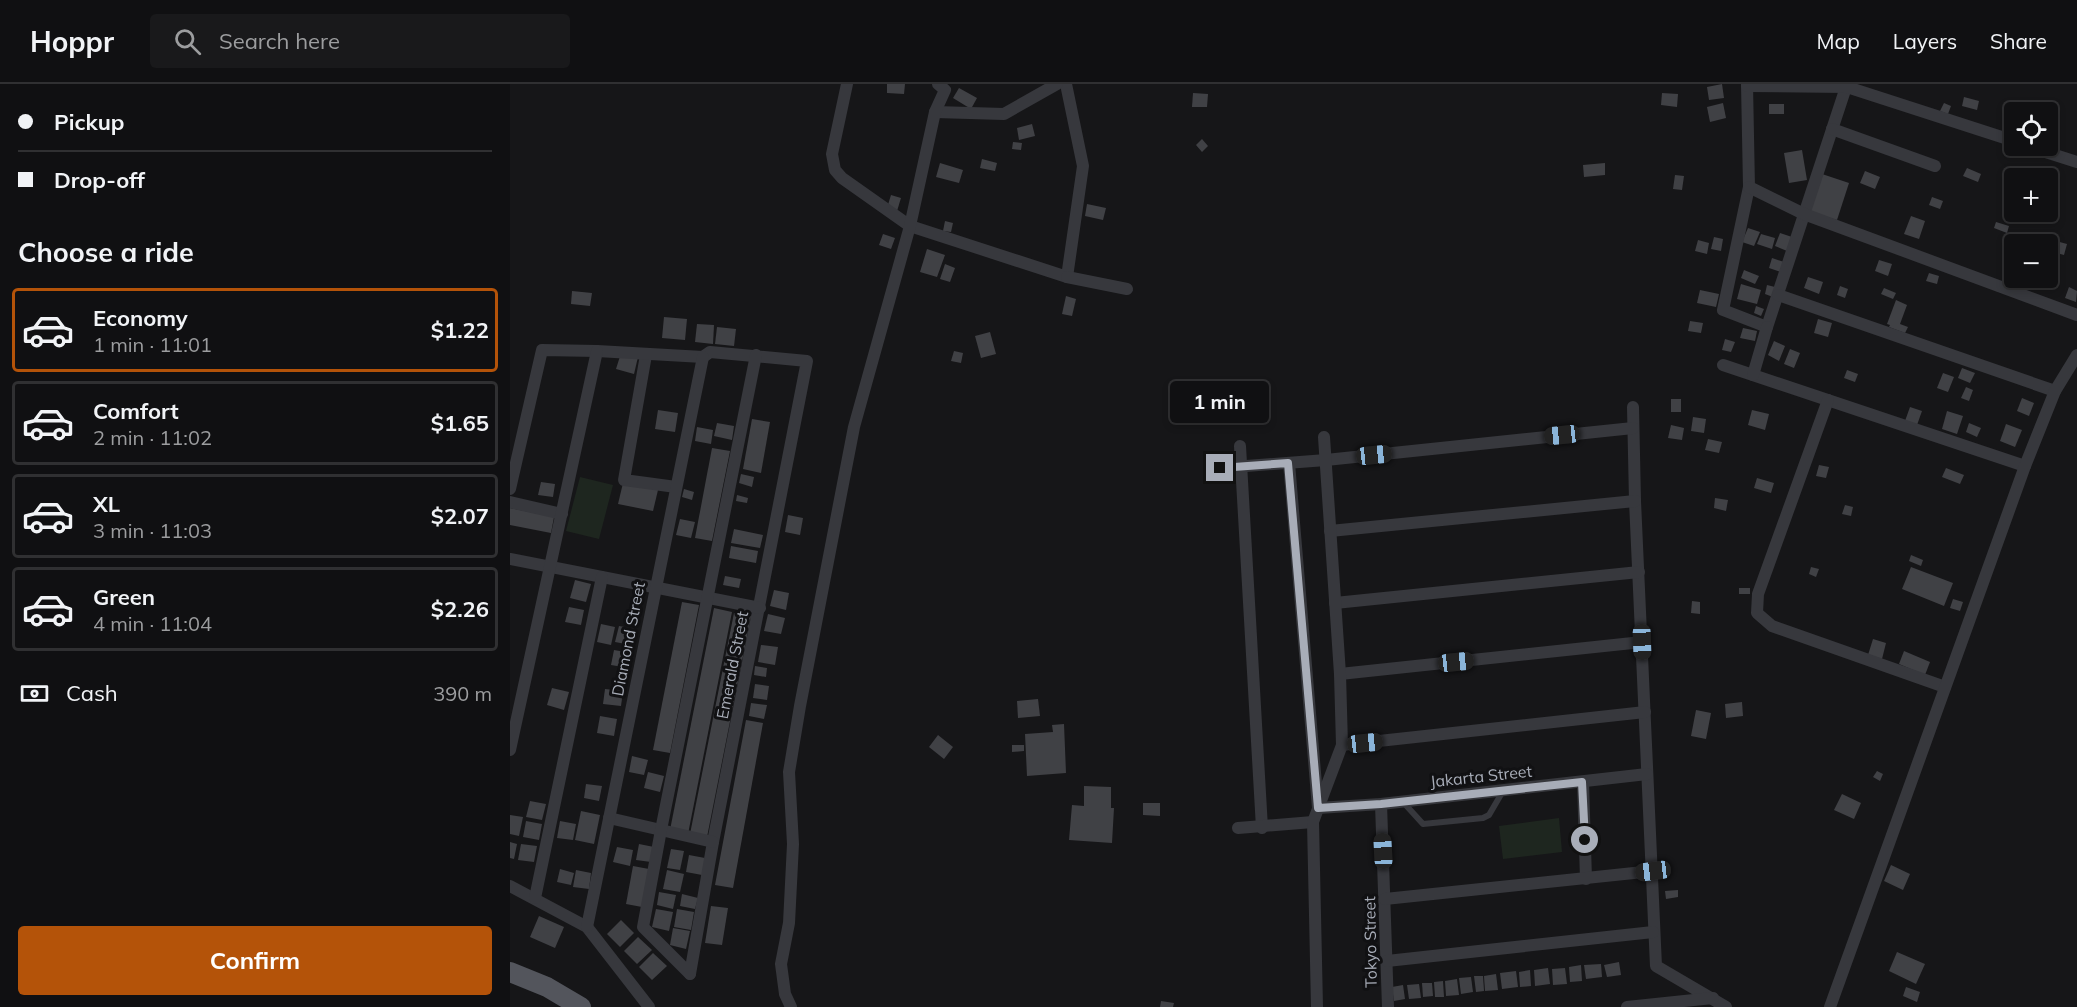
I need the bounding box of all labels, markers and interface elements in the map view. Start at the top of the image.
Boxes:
search box [150,14,570,68]
text: Hoppr [30,24,114,59]
icon: search [171,25,204,58]
text: Search here [219,27,340,55]
text: Map [1817,28,1860,54]
text: Layers [1893,28,1957,54]
text: Share [1990,28,2047,54]
map controls [2004,102,2058,288]
button: locate [2004,102,2058,156]
text: Pickup [54,108,124,136]
text: Drop-off [54,166,145,194]
button: + [2004,168,2058,222]
button: − [2004,234,2058,288]
text: Choose a ride [18,235,194,269]
icon: car [21,303,75,357]
text: Economy [93,304,188,332]
text: $1.22 [431,316,489,344]
text: 1 min · 11:01 [93,332,212,357]
callout: 1 min [1170,381,1270,423]
text: 1 min [1193,389,1246,414]
icon: car [21,396,75,450]
text: Comfort [93,397,179,425]
text: $1.65 [431,409,489,437]
car [1543,424,1581,446]
text: 2 min · 11:02 [93,425,212,450]
car [1355,444,1393,466]
route end [1206,454,1233,481]
icon: car [21,489,75,543]
text: XL [93,490,120,518]
text: $2.07 [431,502,489,530]
text: 3 min · 11:03 [93,518,212,543]
street label: Diamond Street [607,580,649,698]
icon: car [21,582,75,636]
text: Green [93,583,155,611]
text: $2.26 [431,595,489,623]
street label: Emerald Street [712,609,752,721]
text: 4 min · 11:04 [93,611,212,636]
car [1632,624,1652,660]
car [1437,651,1475,673]
icon: cash [18,677,51,710]
text: Cash [66,679,118,707]
text: 390 m [433,681,492,706]
car [1346,732,1384,754]
street label: Jakarta Street [1429,761,1533,791]
route start [1571,826,1598,853]
car [1373,833,1393,869]
car [1634,860,1672,882]
street label: Tokyo Street [1359,896,1381,988]
button: Confirm [18,926,492,995]

